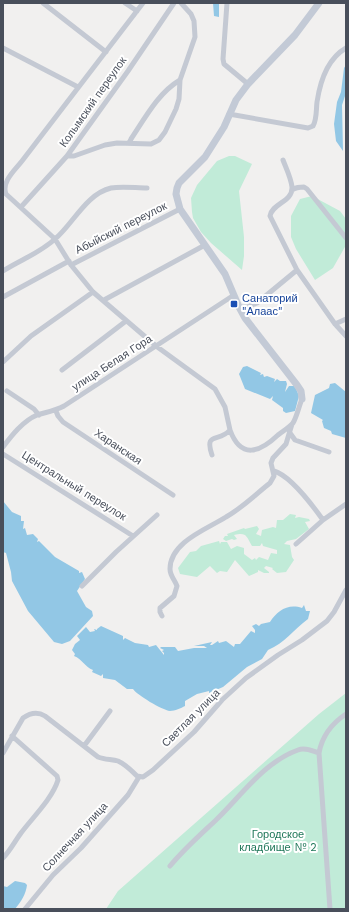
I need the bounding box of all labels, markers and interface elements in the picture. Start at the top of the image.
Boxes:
street label: Колымский переулок [57,54,129,150]
street label: Абыйский переулок [73,199,169,257]
place label: Санаторий "Алаас" [242,292,298,318]
marker: Санаторий "Алаас" [229,299,239,309]
street label: улица Белая Гора [70,332,155,394]
street label: Харанская [92,426,144,468]
street label: Центральный переулок [19,449,129,524]
street label: Светлая улица [159,686,223,750]
street label: Солнечная улица [40,799,111,874]
park label: Городское кладбище № 2 [239,828,317,854]

